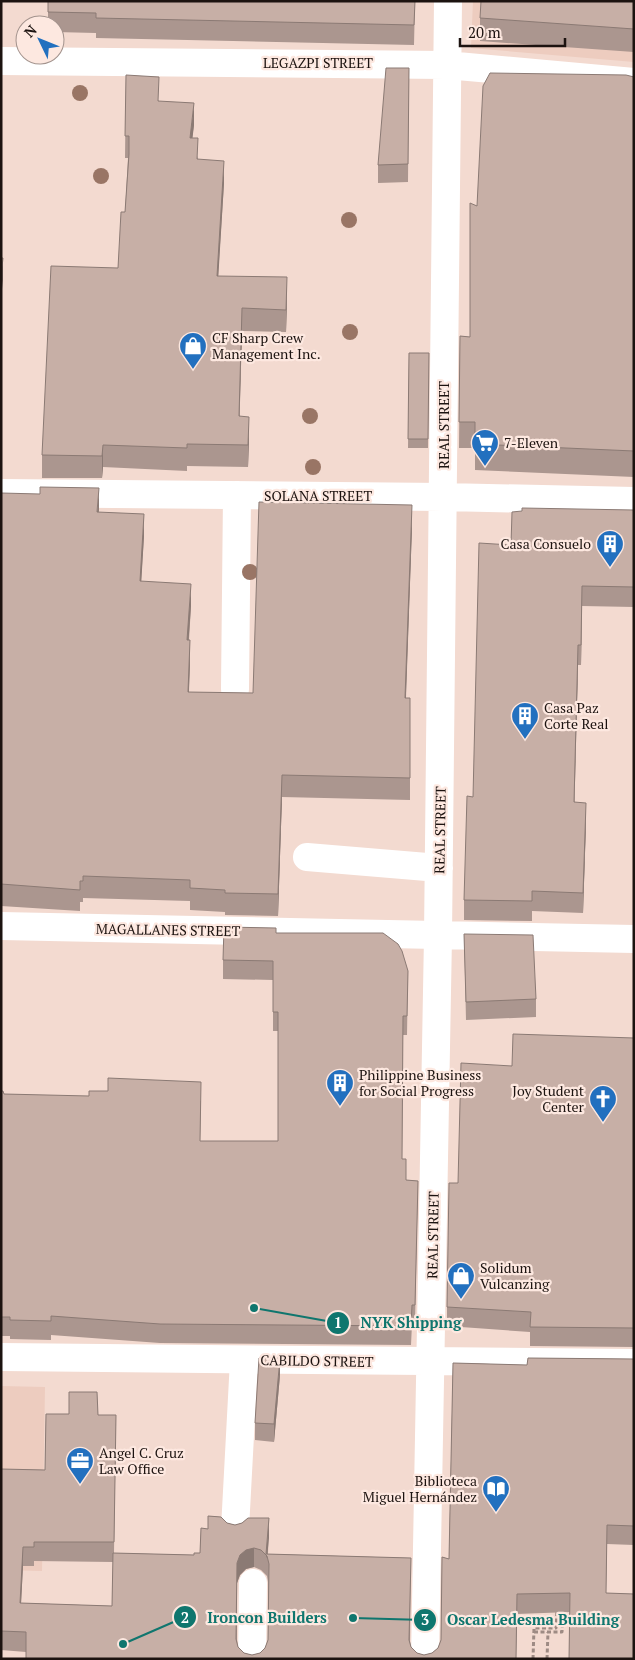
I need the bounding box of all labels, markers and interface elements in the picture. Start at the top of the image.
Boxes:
north arrow [15,15,65,65]
scale bar [460,15,565,47]
text: N [20,20,41,41]
text: 20 m [468,22,501,42]
street label: LEGAZPI STREET [263,53,373,72]
place label: CF Sharp Crew Management Inc. [212,328,321,363]
shop icon: CF Sharp Crew Management Inc. [178,331,208,370]
street label: REAL STREET [434,381,453,469]
supermarket icon: 7-Eleven [470,428,500,467]
place label: 7-Eleven [504,433,559,452]
street label: SOLANA STREET [264,486,372,505]
building icon: Casa Consuelo [595,529,625,568]
place label: Casa Consuelo [501,534,591,553]
place label: Casa Paz Corte Real [544,698,608,733]
building icon: Casa Paz Corte Real [510,701,540,740]
street label: REAL STREET [429,786,450,874]
street label: MAGALLANES STREET [96,919,241,940]
place label: Philippine Business for Social Progress [359,1065,481,1100]
building icon: Philippine Business for Social Progress [325,1068,355,1107]
place label: Joy Student Center [512,1081,585,1116]
church icon: Joy Student Center [588,1084,618,1123]
street label: REAL STREET [422,1191,443,1279]
place label: Solidum Vulcanzing [480,1258,550,1293]
shop icon: Solidum Vulcanzing [446,1261,476,1300]
callout: NYK Shipping [325,1308,471,1338]
text: 1 [334,1312,342,1332]
text: NYK Shipping [361,1312,462,1332]
street label: CABILDO STREET [260,1350,374,1371]
place label: Angel C. Cruz Law Office [99,1443,184,1478]
office icon: Angel C. Cruz Law Office [65,1446,95,1485]
place label: Biblioteca Miguel Hernández [363,1471,477,1506]
library icon: Biblioteca Miguel Hernández [481,1474,511,1513]
callout: Ironcon Builders [173,1602,337,1632]
callout: Oscar Ledesma Building [412,1605,629,1635]
text: 2 [181,1607,189,1627]
text: Ironcon Builders [207,1607,327,1627]
text: 3 [421,1609,429,1629]
text: Oscar Ledesma Building [447,1609,620,1629]

